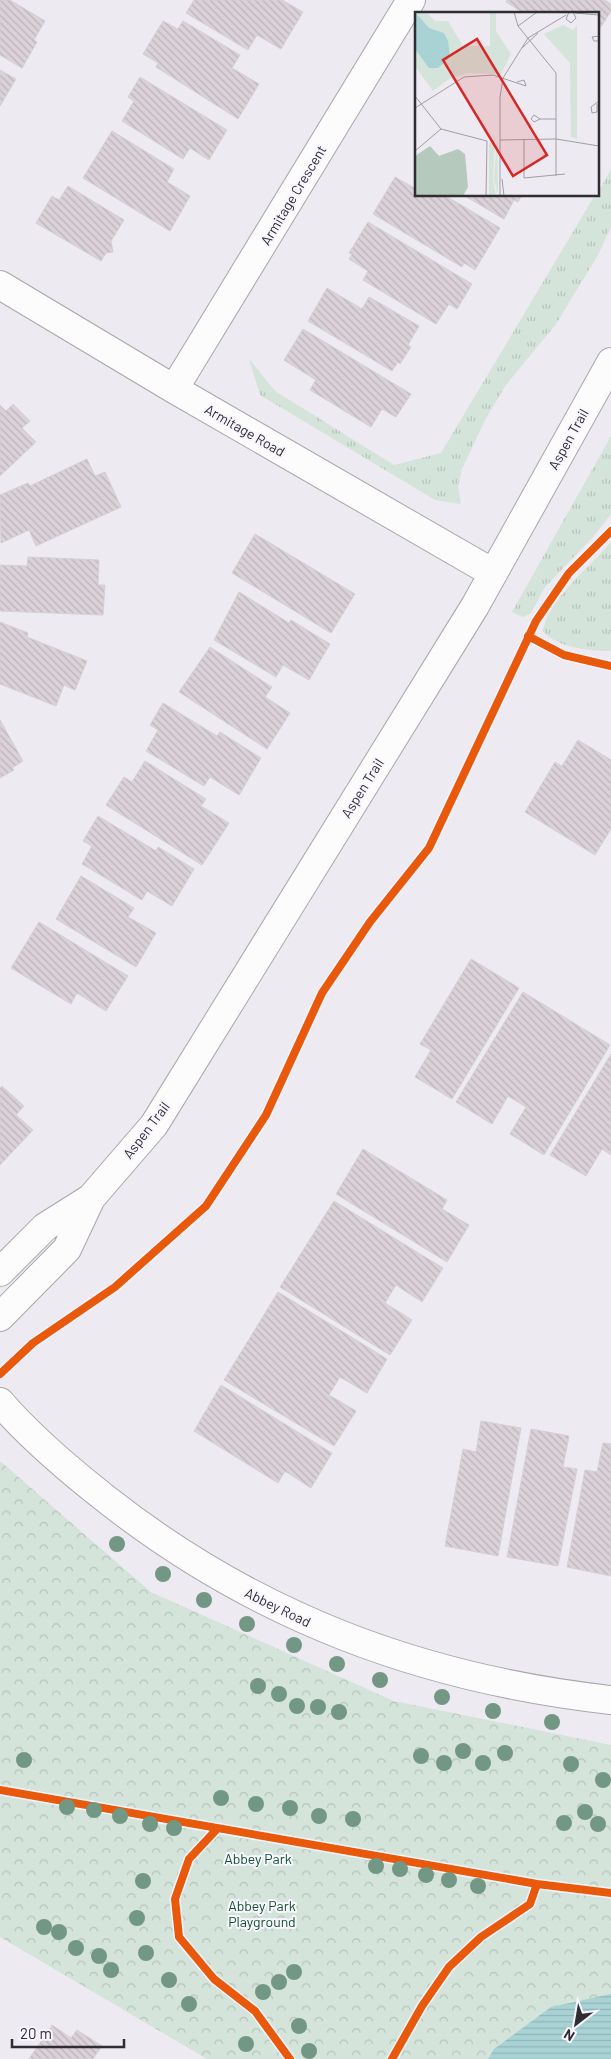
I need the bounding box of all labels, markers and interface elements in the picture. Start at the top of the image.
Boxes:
inset map [415,12,598,196]
street label: Armitage Crescent [256,142,330,248]
street label: Armitage Road [202,400,288,460]
street label: Aspen Trail [544,406,592,472]
street label: Aspen Trail [337,755,387,821]
street label: Aspen Trail [119,1098,173,1162]
street label: Abbey Road [242,1584,314,1630]
park label: Abbey Park [224,1850,292,1867]
park label: Abbey Park Playground [228,1897,296,1930]
north arrow [551,1999,601,2049]
scale bar [12,2016,125,2048]
text: 20 m [20,2024,52,2042]
text: N [561,2026,577,2045]

